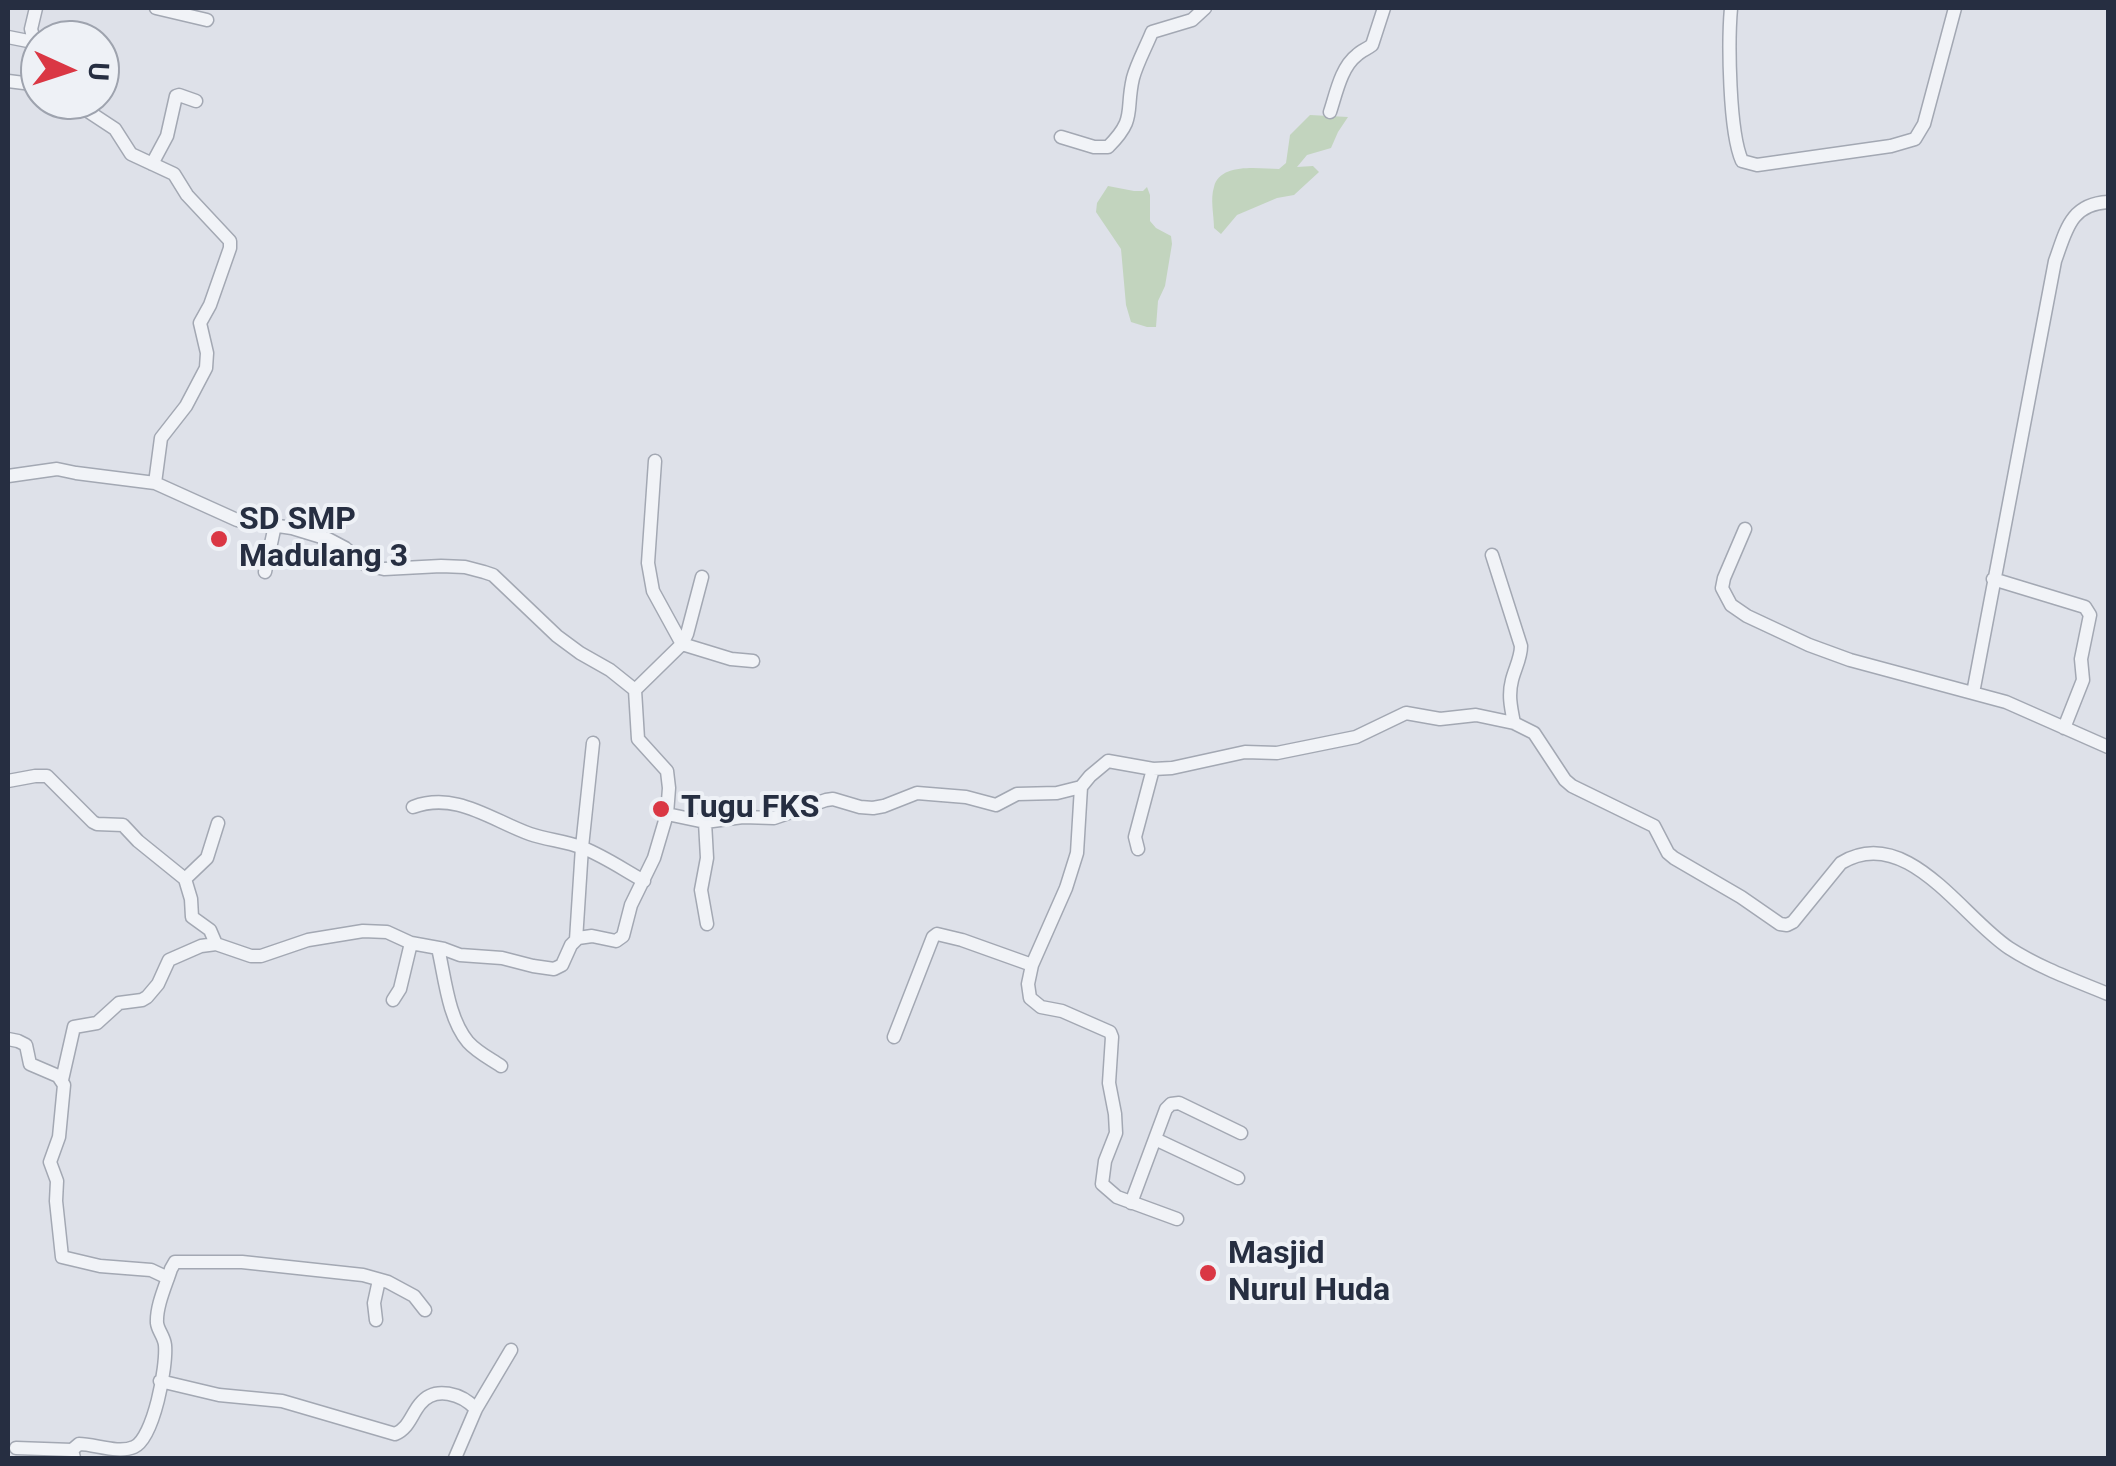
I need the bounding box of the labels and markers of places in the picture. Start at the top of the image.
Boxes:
place label: SD SMP Madulang 3 [239,502,408,577]
marker: SD SMP Madulang 3 [208,528,230,550]
place label: Tugu FKS [681,790,819,828]
marker: Tugu FKS [650,798,672,820]
place label: Masjid Nurul Huda [1228,1236,1390,1311]
marker: Masjid Nurul Huda [1197,1262,1219,1284]

